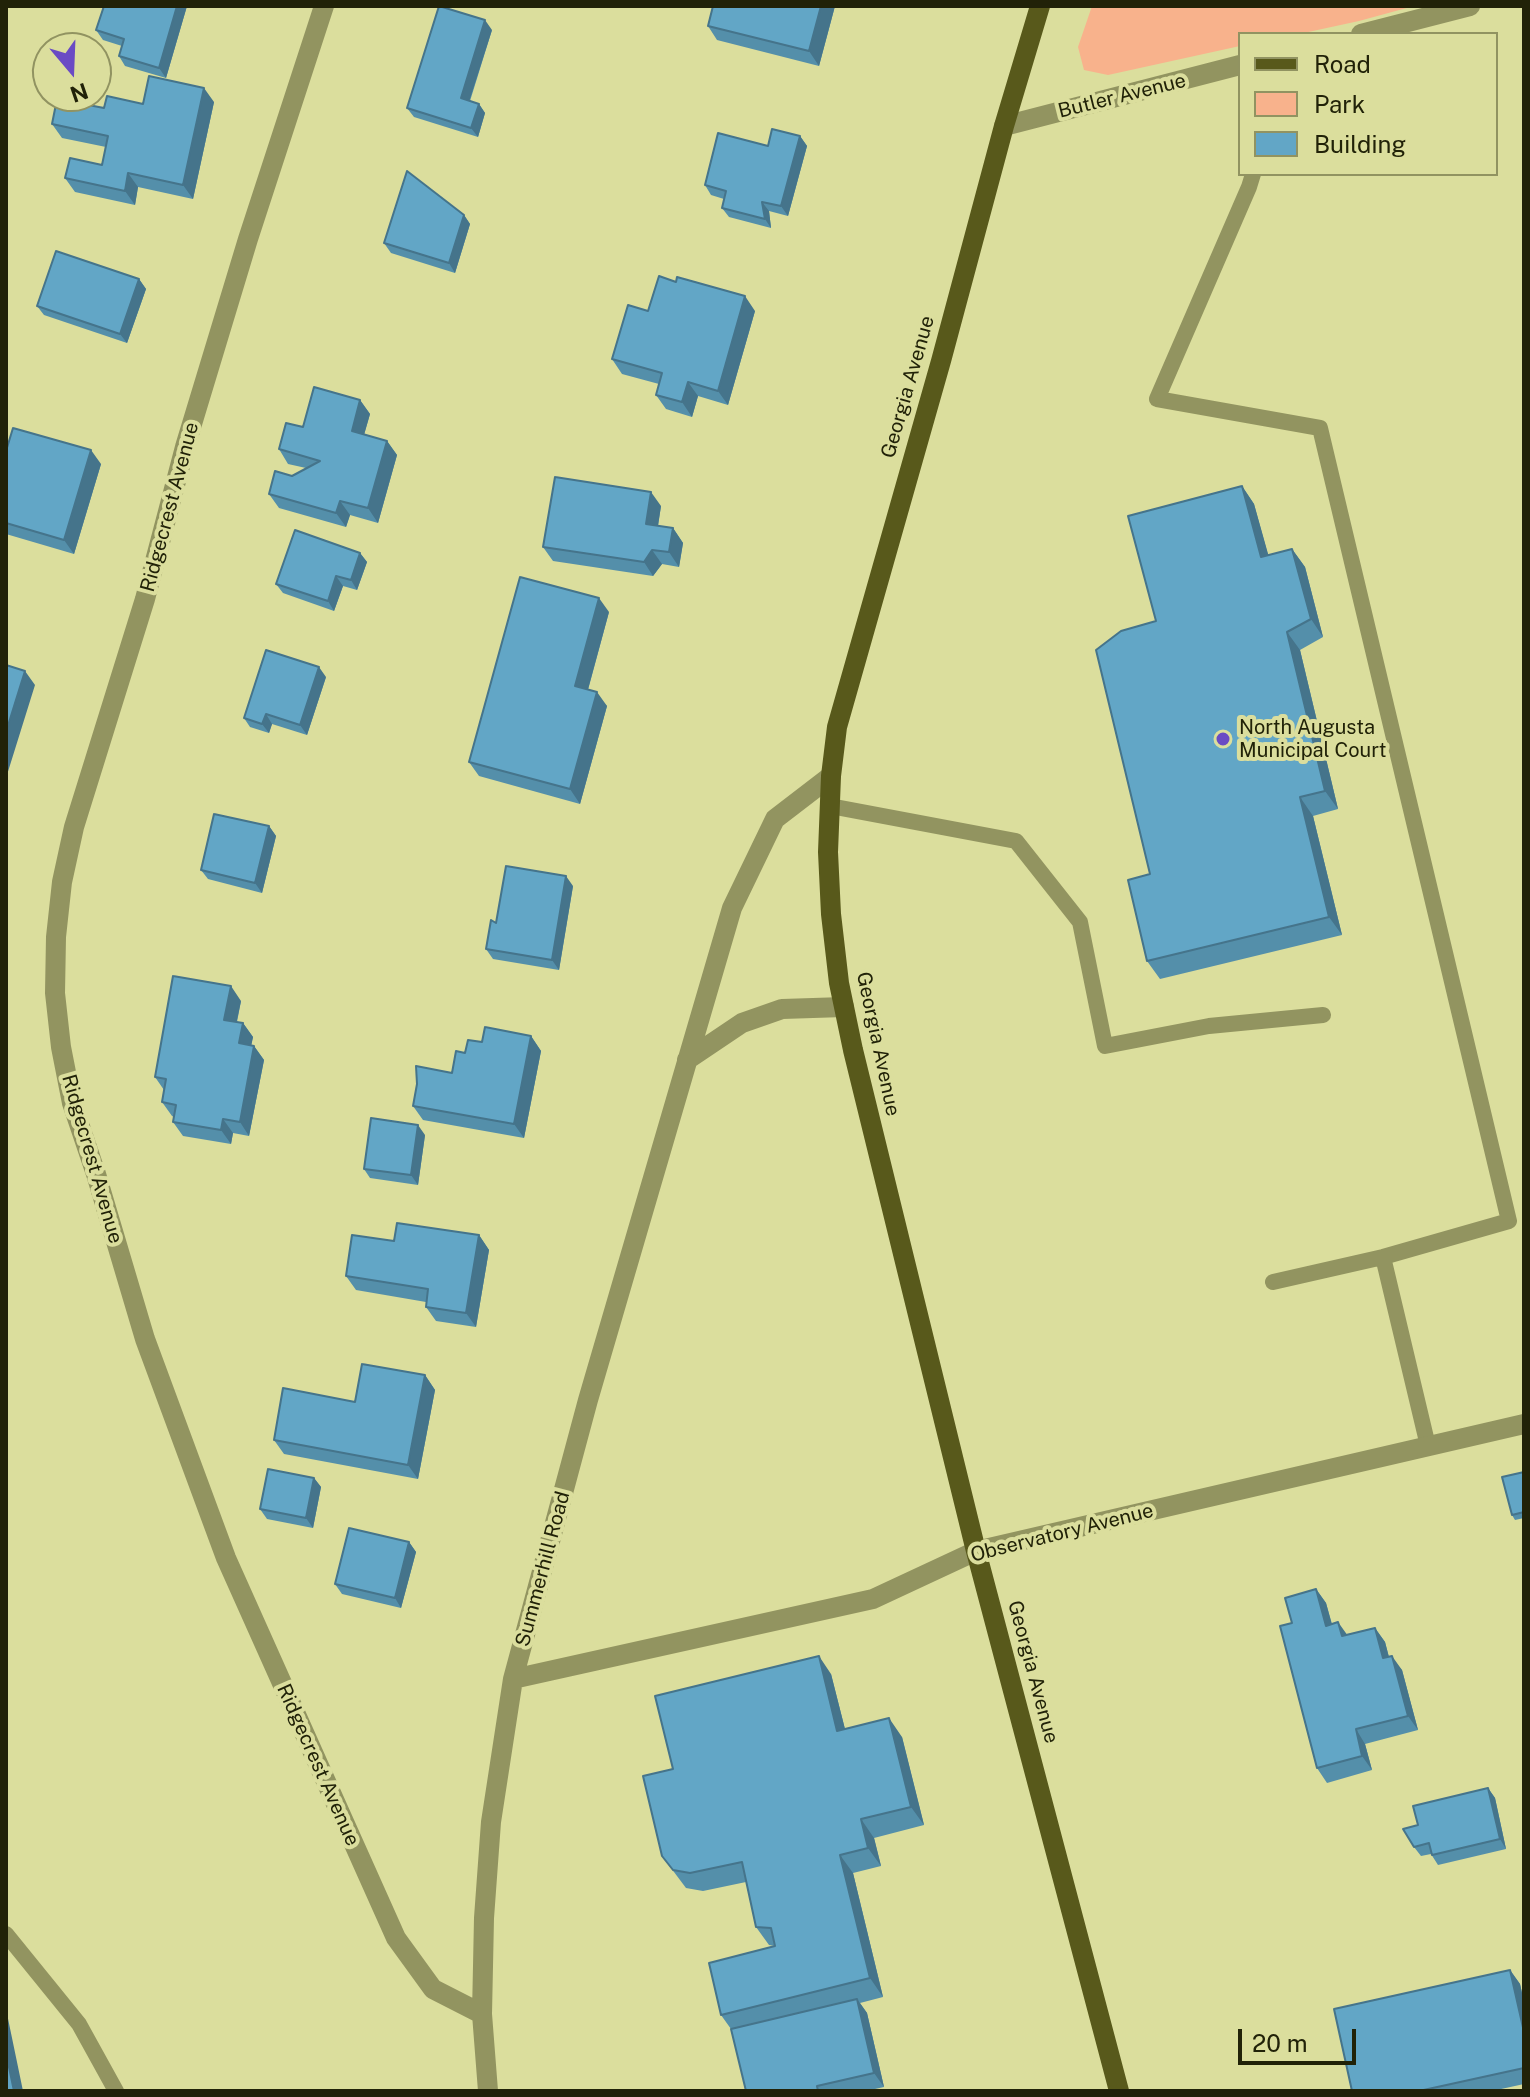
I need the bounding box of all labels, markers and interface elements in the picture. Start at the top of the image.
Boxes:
north arrow [32,32,112,112]
legend [1238,32,1498,176]
text: Road [1314,50,1371,78]
street label: Butler Avenue [1056,69,1188,123]
text: N [67,78,92,108]
text: Park [1314,90,1365,118]
text: Building [1314,130,1406,158]
street label: Georgia Avenue [876,313,940,461]
street label: Ridgecrest Avenue [136,420,204,594]
place label: North Augusta Municipal Court [1239,716,1387,763]
marker: North Augusta Municipal Court [1214,730,1232,748]
street label: Georgia Avenue [851,970,905,1118]
street label: Ridgecrest Avenue [56,1072,128,1246]
street label: Summerhill Road [511,1489,575,1649]
street label: Observatory Avenue [968,1499,1156,1567]
street label: Georgia Avenue [1002,1598,1064,1746]
street label: Ridgecrest Avenue [272,1680,364,1850]
scale bar [1242,2013,1360,2063]
text: 20 m [1252,2029,1308,2057]

